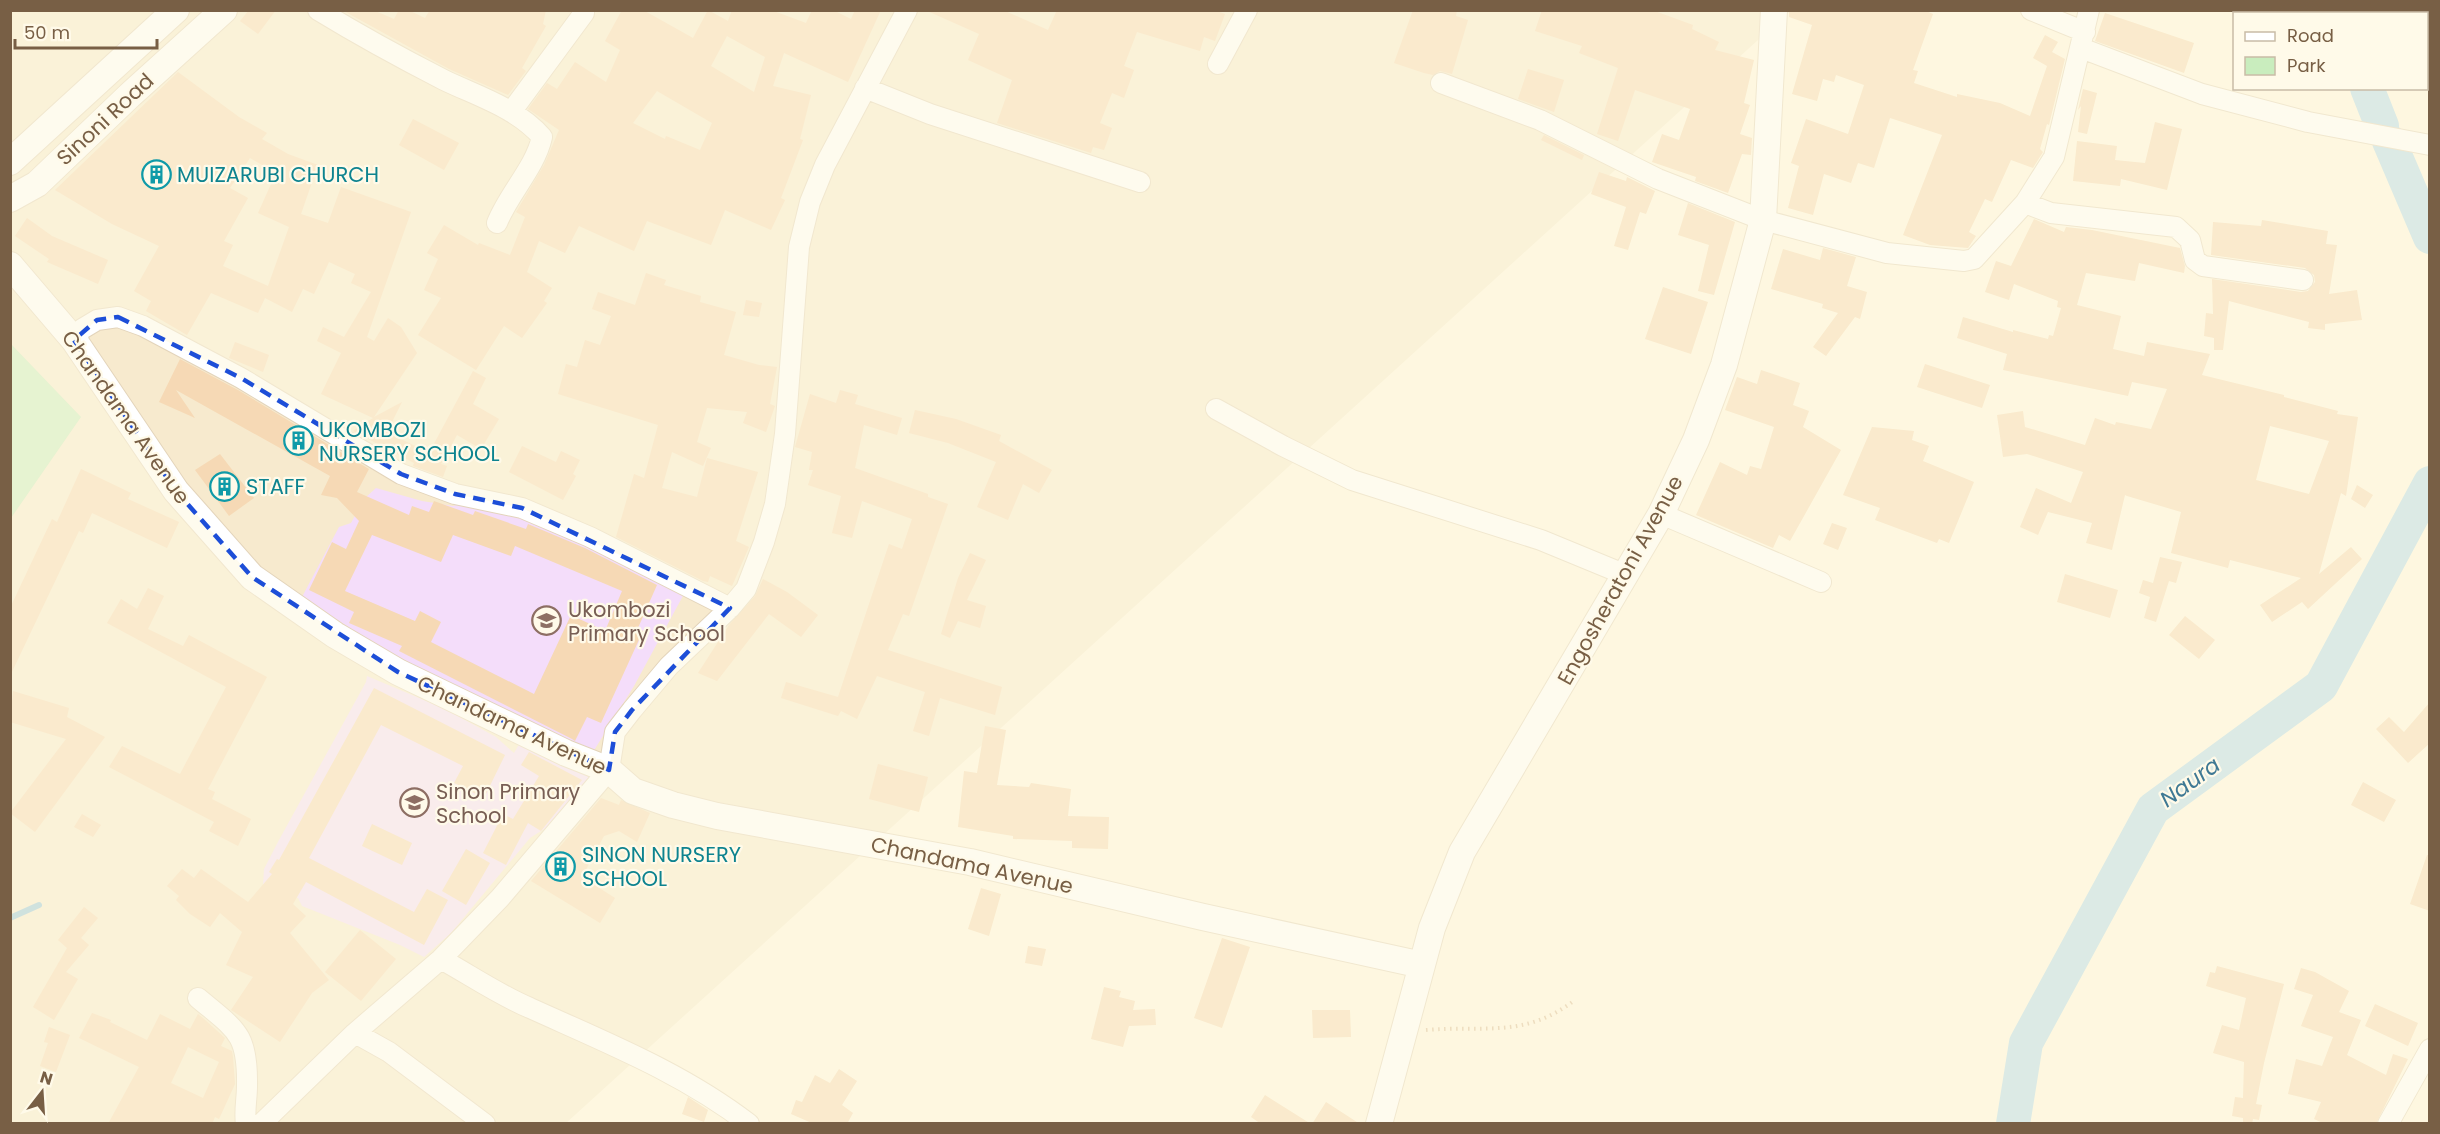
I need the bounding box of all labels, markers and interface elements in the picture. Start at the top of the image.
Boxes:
scale bar [15,12,158,50]
legend [2233,12,2428,90]
text: 50 m [24,20,70,45]
text: Road [2287,23,2334,48]
text: Park [2287,53,2326,78]
street label: Sinoni Road [50,66,160,172]
building icon: MUIZARUBI CHURCH [140,158,172,190]
place label: MUIZARUBI CHURCH [177,160,379,189]
street label: Chandama Avenue [55,324,197,510]
place label: UKOMBOZI NURSERY SCHOOL [319,415,500,468]
building icon: UKOMBOZI NURSERY SCHOOL [282,425,314,457]
building icon: STAFF [209,470,241,502]
street label: Engosheratoni Avenue [1550,470,1690,690]
place label: STAFF [246,472,305,501]
place label: Ukombozi Primary School [568,595,725,648]
school or university icon: Ukombozi Primary School [531,605,563,637]
street label: Chandama Avenue [413,668,611,782]
water label: Naura [2154,750,2227,814]
place label: Sinon Primary School [436,777,580,830]
school or university icon: Sinon Primary School [399,787,431,819]
street label: Chandama Avenue [868,829,1076,901]
place label: SINON NURSERY SCHOOL [582,840,741,893]
building icon: SINON NURSERY SCHOOL [545,850,577,882]
north arrow [12,1062,72,1122]
text: N [37,1065,55,1091]

